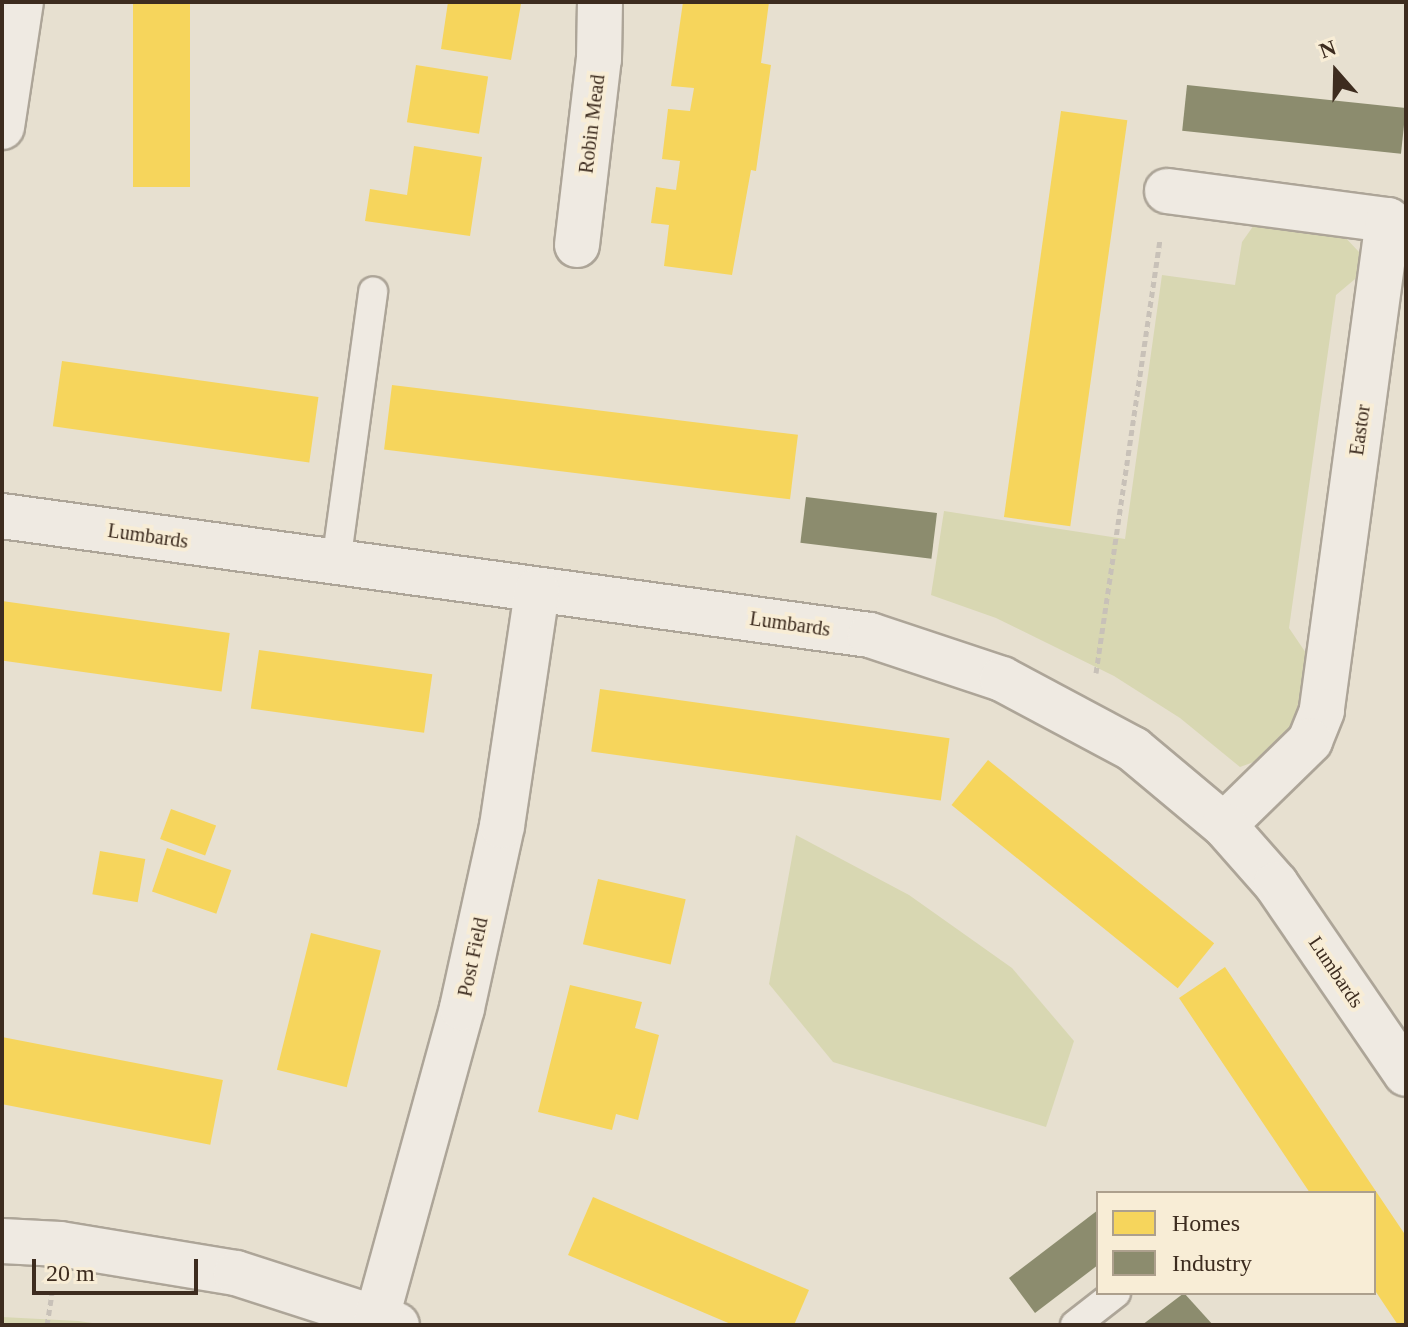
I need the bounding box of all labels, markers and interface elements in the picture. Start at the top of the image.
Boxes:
north arrow [1296,32,1376,112]
text: N [1316,35,1339,63]
street label: Robin Mead [574,73,610,175]
street label: Eastor [1345,403,1375,457]
street label: Lumbards [106,518,190,554]
street label: Lumbards [748,606,832,642]
street label: Post Field [453,915,493,999]
street label: Lumbards [1303,932,1369,1012]
legend [1096,1191,1376,1295]
text: Homes [1172,1210,1240,1236]
scale bar [36,1243,202,1293]
text: Industry [1172,1250,1252,1276]
text: 20 m [46,1260,95,1286]

